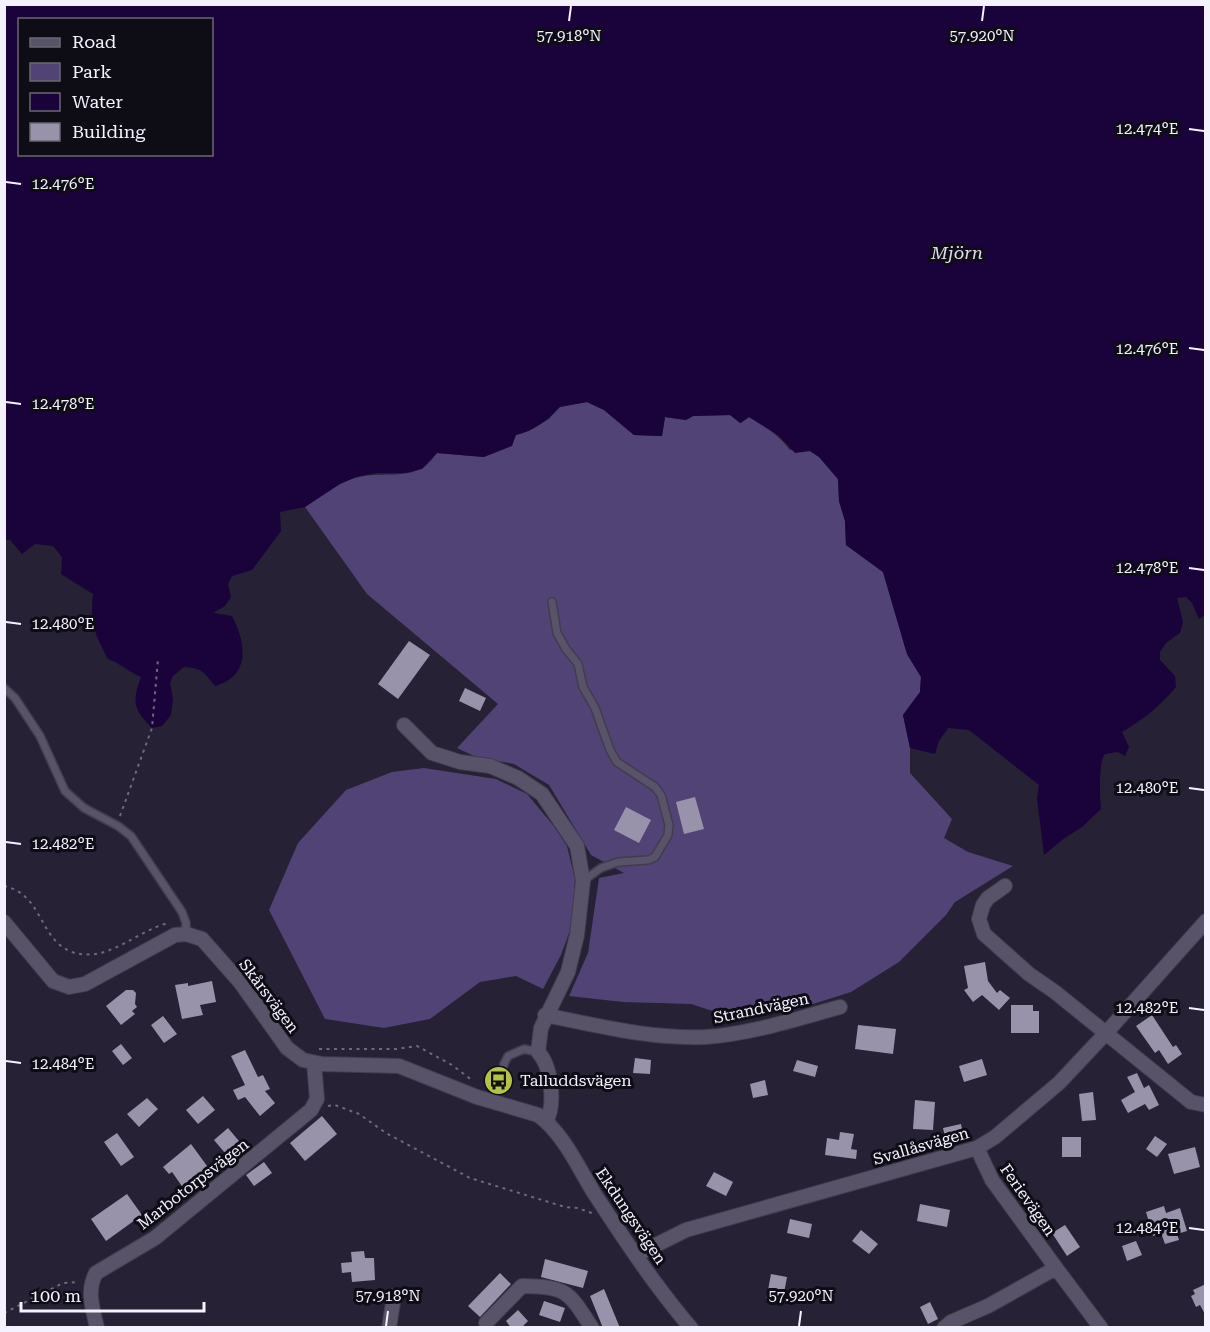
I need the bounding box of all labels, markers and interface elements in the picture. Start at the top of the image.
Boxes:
legend [18,18,213,156]
text: 57.918°N [536,27,602,45]
text: 57.920°N [949,27,1015,45]
text: Road [72,31,117,52]
text: Park [72,61,112,82]
text: Water [72,91,123,112]
text: 12.474°E [1116,120,1178,138]
text: Building [72,121,146,142]
text: 12.476°E [32,175,94,193]
water label: Mjörn [930,242,983,263]
text: 12.476°E [1116,340,1178,358]
text: 12.478°E [32,395,94,413]
text: 12.478°E [1116,559,1178,577]
text: 12.480°E [32,615,94,633]
text: 12.480°E [1116,779,1178,797]
text: 12.482°E [32,835,94,853]
street label: Skårsvägen [235,955,303,1037]
street label: Strandvägen [712,989,810,1027]
text: 12.482°E [1116,999,1178,1017]
text: 12.484°E [32,1055,94,1073]
bus stop icon: Talluddsvägen [483,1064,515,1096]
place label: Talluddsvägen [520,1071,632,1090]
street label: Svallåsvägen [871,1123,971,1169]
street label: Marbotorpsvägen [134,1135,252,1233]
street label: Ferievägen [996,1160,1060,1240]
street label: Ekdungsvägen [592,1164,670,1268]
text: 12.484°E [1116,1219,1178,1237]
scale bar [21,1275,204,1313]
text: 100 m [30,1285,81,1306]
text: 57.918°N [355,1287,421,1305]
text: 57.920°N [768,1287,834,1305]

